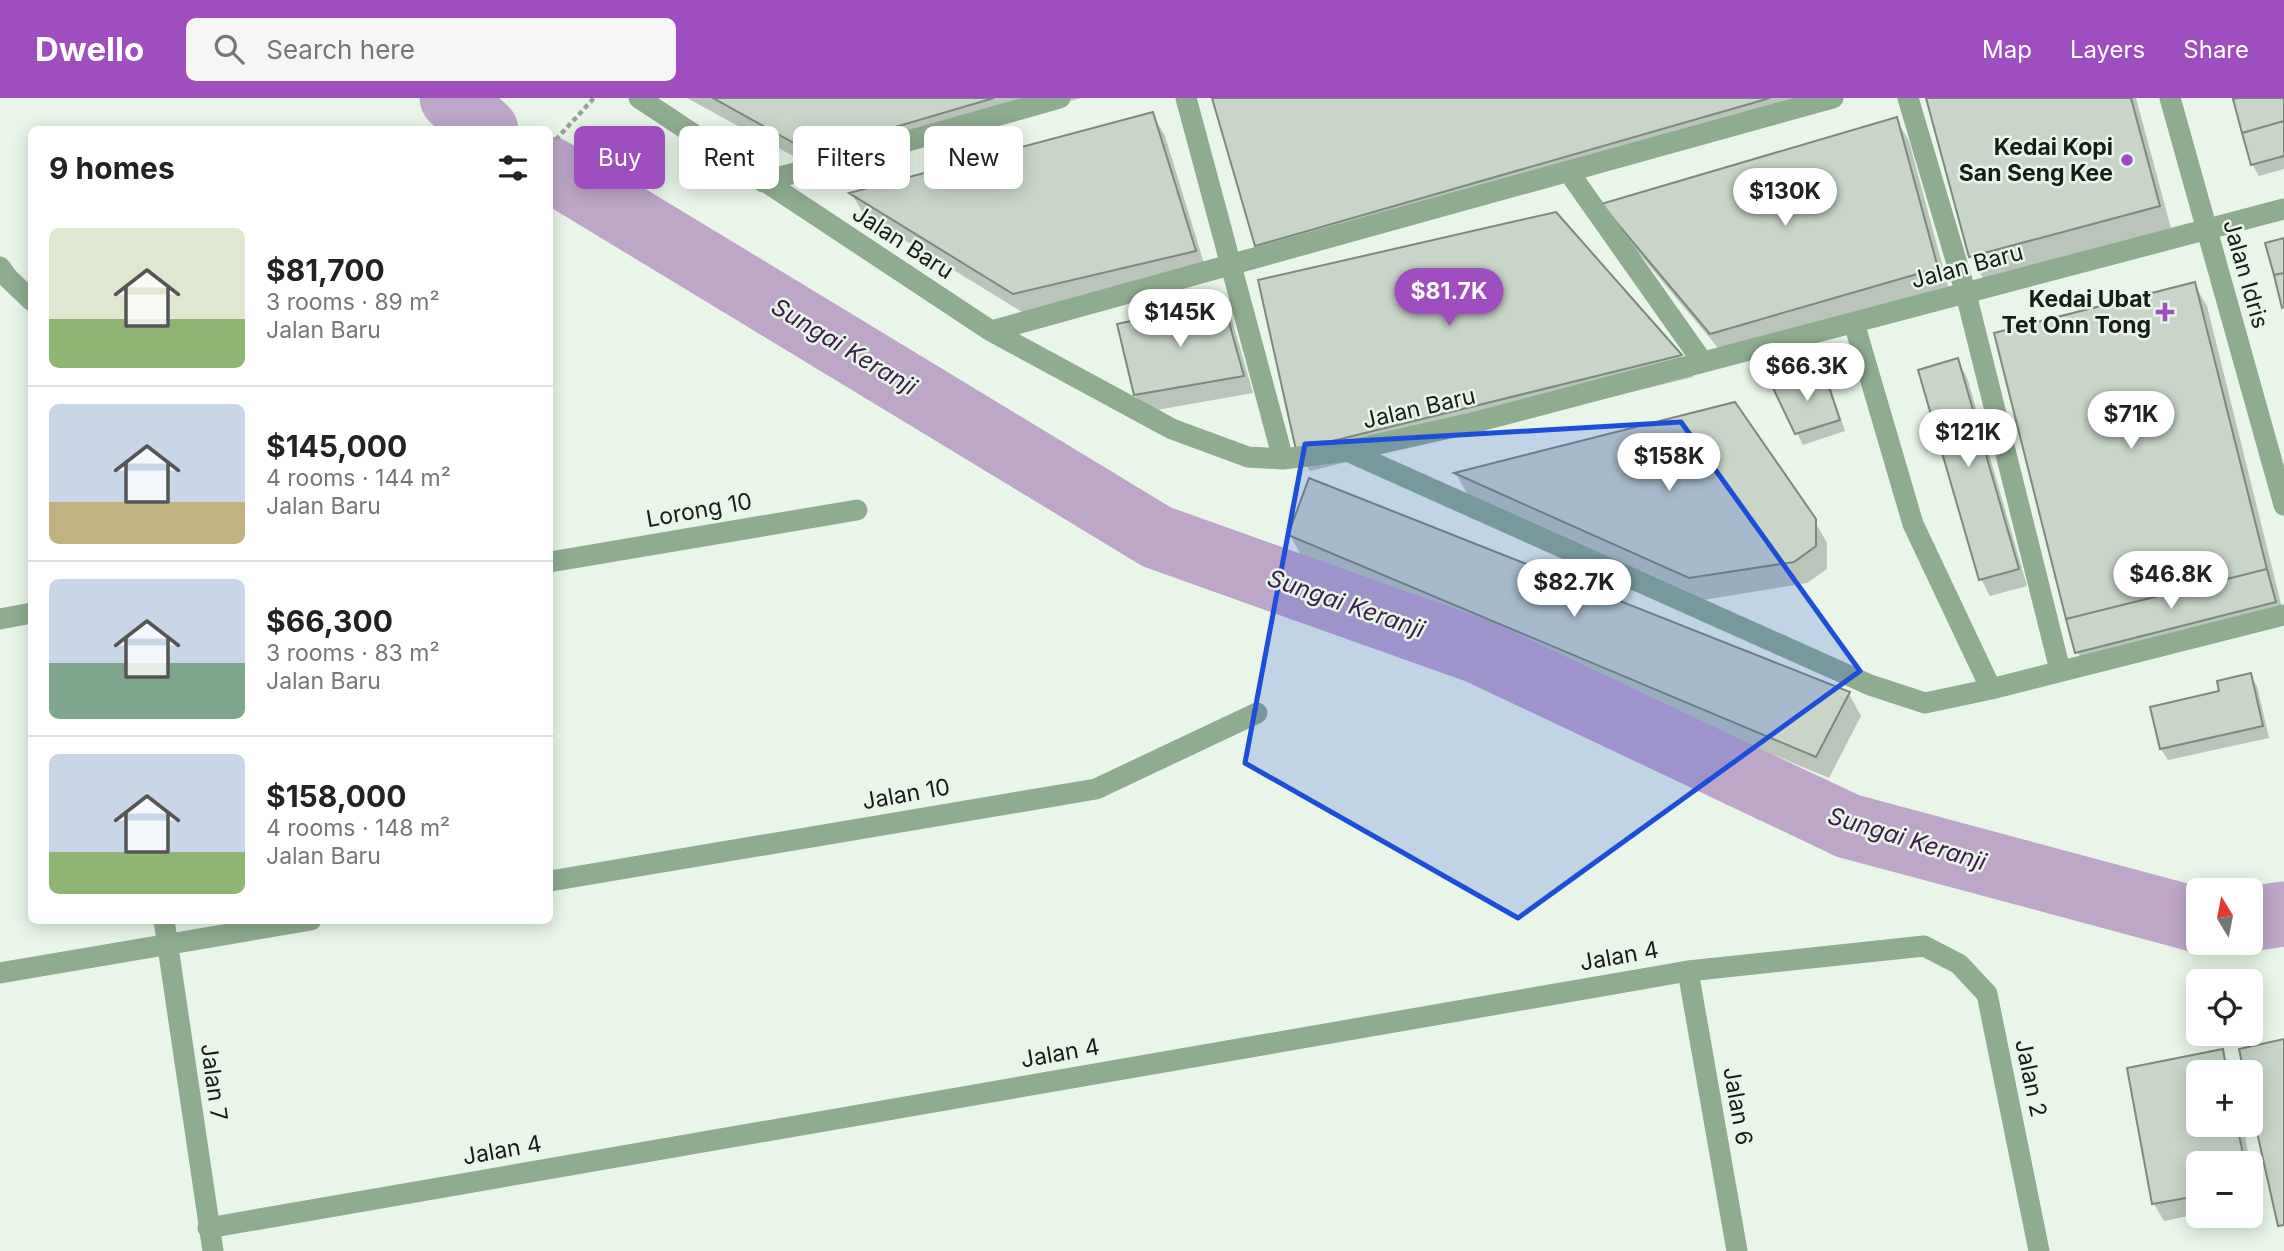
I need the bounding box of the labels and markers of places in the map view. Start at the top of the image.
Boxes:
place label: Kedai Kopi San Seng Kee [1959,133,2113,187]
marker: Kedai Kopi San Seng Kee [2119,152,2135,168]
pin: $130K [1736,169,1834,228]
pin: $81.7K [1392,268,1506,328]
place label: Kedai Ubat Tet Onn Tong [2002,285,2152,339]
pin: $145K [1131,289,1229,349]
marker: Kedai Ubat Tet Onn Tong [2157,304,2173,320]
pin: $66.3K [1750,344,1864,403]
pin: $71K [2090,392,2172,451]
pin: $121K [1919,410,2017,469]
pin: $158K [1620,434,1718,493]
pin: $46.8K [2114,552,2228,611]
pin: $82.7K [1517,560,1631,619]

